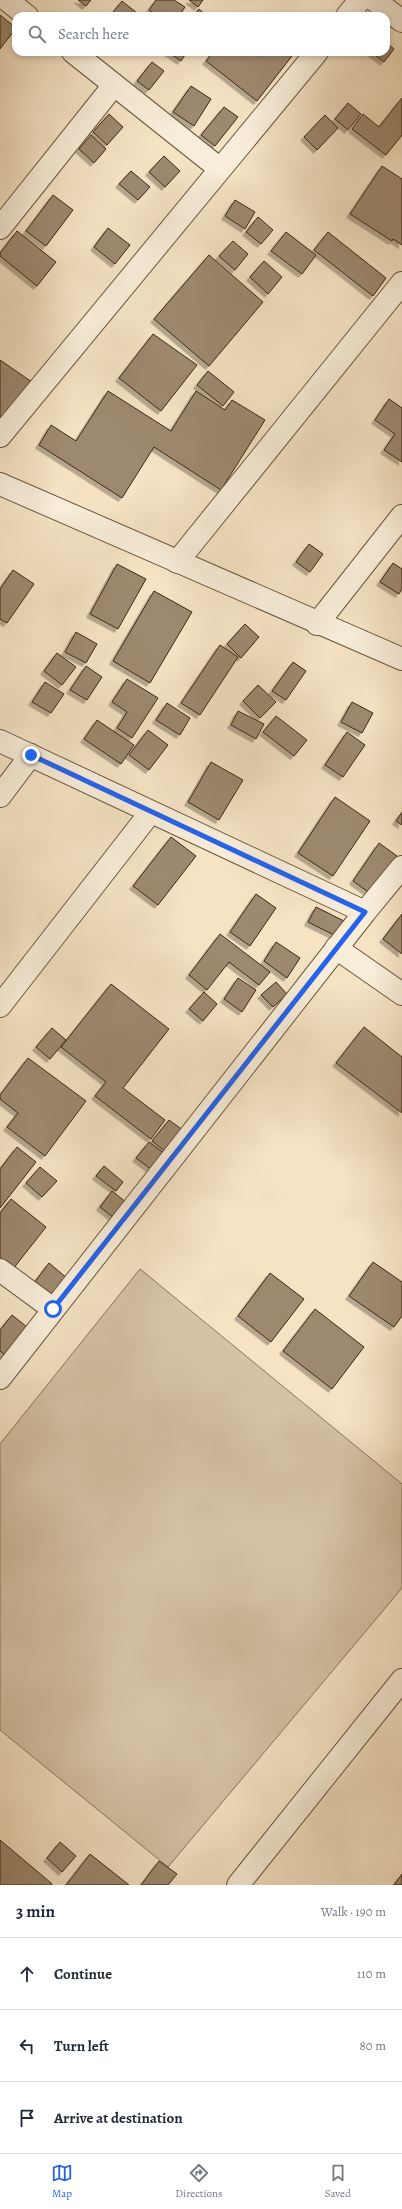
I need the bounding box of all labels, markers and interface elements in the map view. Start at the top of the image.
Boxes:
search box [12,12,390,56]
icon: search [26,23,48,45]
text: Search here [58,24,129,44]
route end [22,746,40,764]
route start [44,1300,62,1318]
text: 3 min [16,1900,55,1923]
text: Walk · 190 m [321,1903,386,1920]
icon: ahead [16,1963,38,1985]
text: Continue [54,1964,112,1984]
text: 110 m [357,1965,386,1982]
icon: left [16,2035,38,2057]
text: Turn left [54,2036,109,2056]
text: 80 m [359,2037,386,2054]
icon: arrive [16,2107,38,2129]
text: Arrive at destination [54,2108,183,2128]
tab: Map [51,2162,73,2201]
tab: Directions [175,2162,223,2201]
tab: Saved [325,2162,351,2201]

